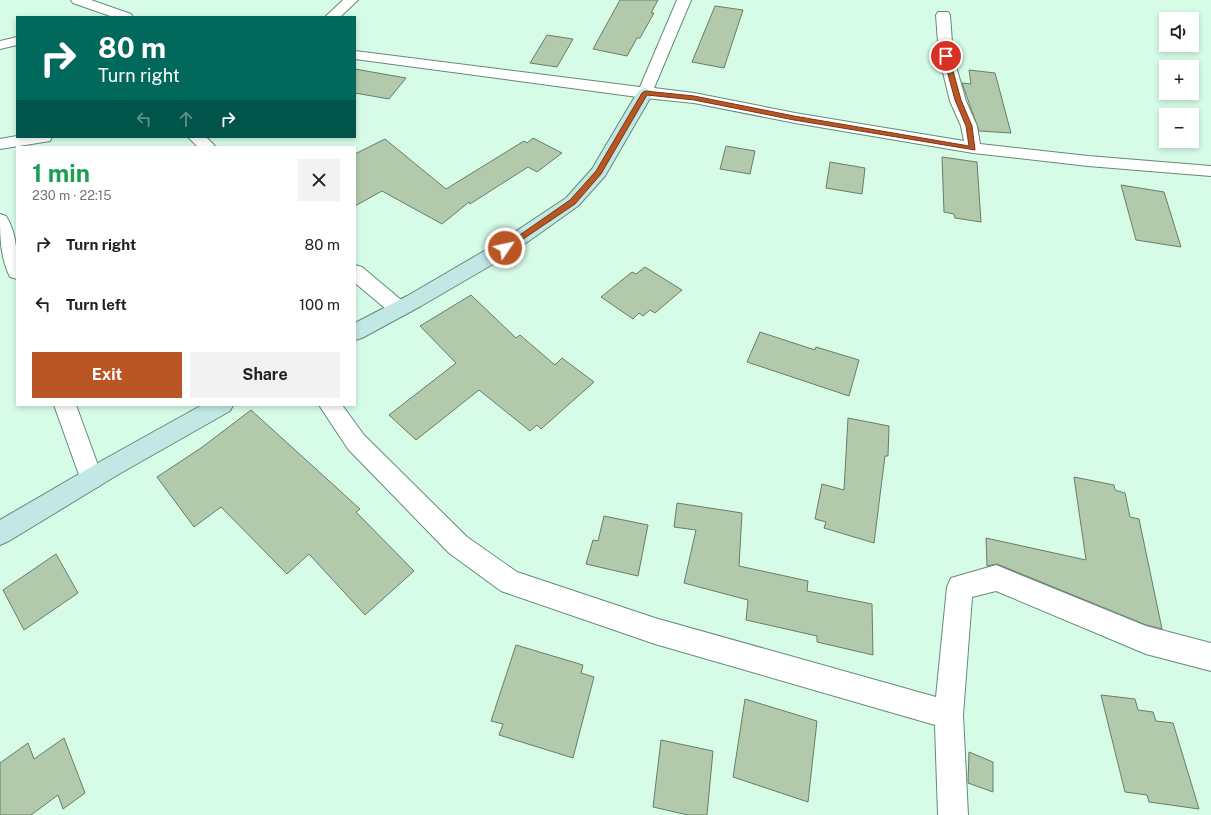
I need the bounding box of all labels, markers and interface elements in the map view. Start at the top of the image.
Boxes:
map controls [1159,12,1199,148]
button: sound [1159,12,1199,52]
text: 80 m [98,31,166,64]
icon: right [32,32,84,84]
pin [929,39,963,73]
icon: arrive [935,45,957,67]
button: + [1159,60,1199,100]
text: Turn right [98,65,180,86]
icon: left [133,108,155,130]
icon: ahead [175,108,197,130]
icon: right [217,108,239,130]
button: − [1159,108,1199,148]
text: 1 min [32,159,90,187]
button: close [298,159,340,201]
text: 230 m · 22:15 [32,188,111,203]
position arrow [484,227,526,269]
icon: right [32,233,54,255]
text: Turn right [66,236,136,253]
text: 80 m [305,236,340,253]
icon: left [32,293,54,315]
text: Turn left [66,296,127,313]
text: 100 m [299,296,340,313]
button: Exit [32,352,182,398]
button: Share [190,352,340,398]

